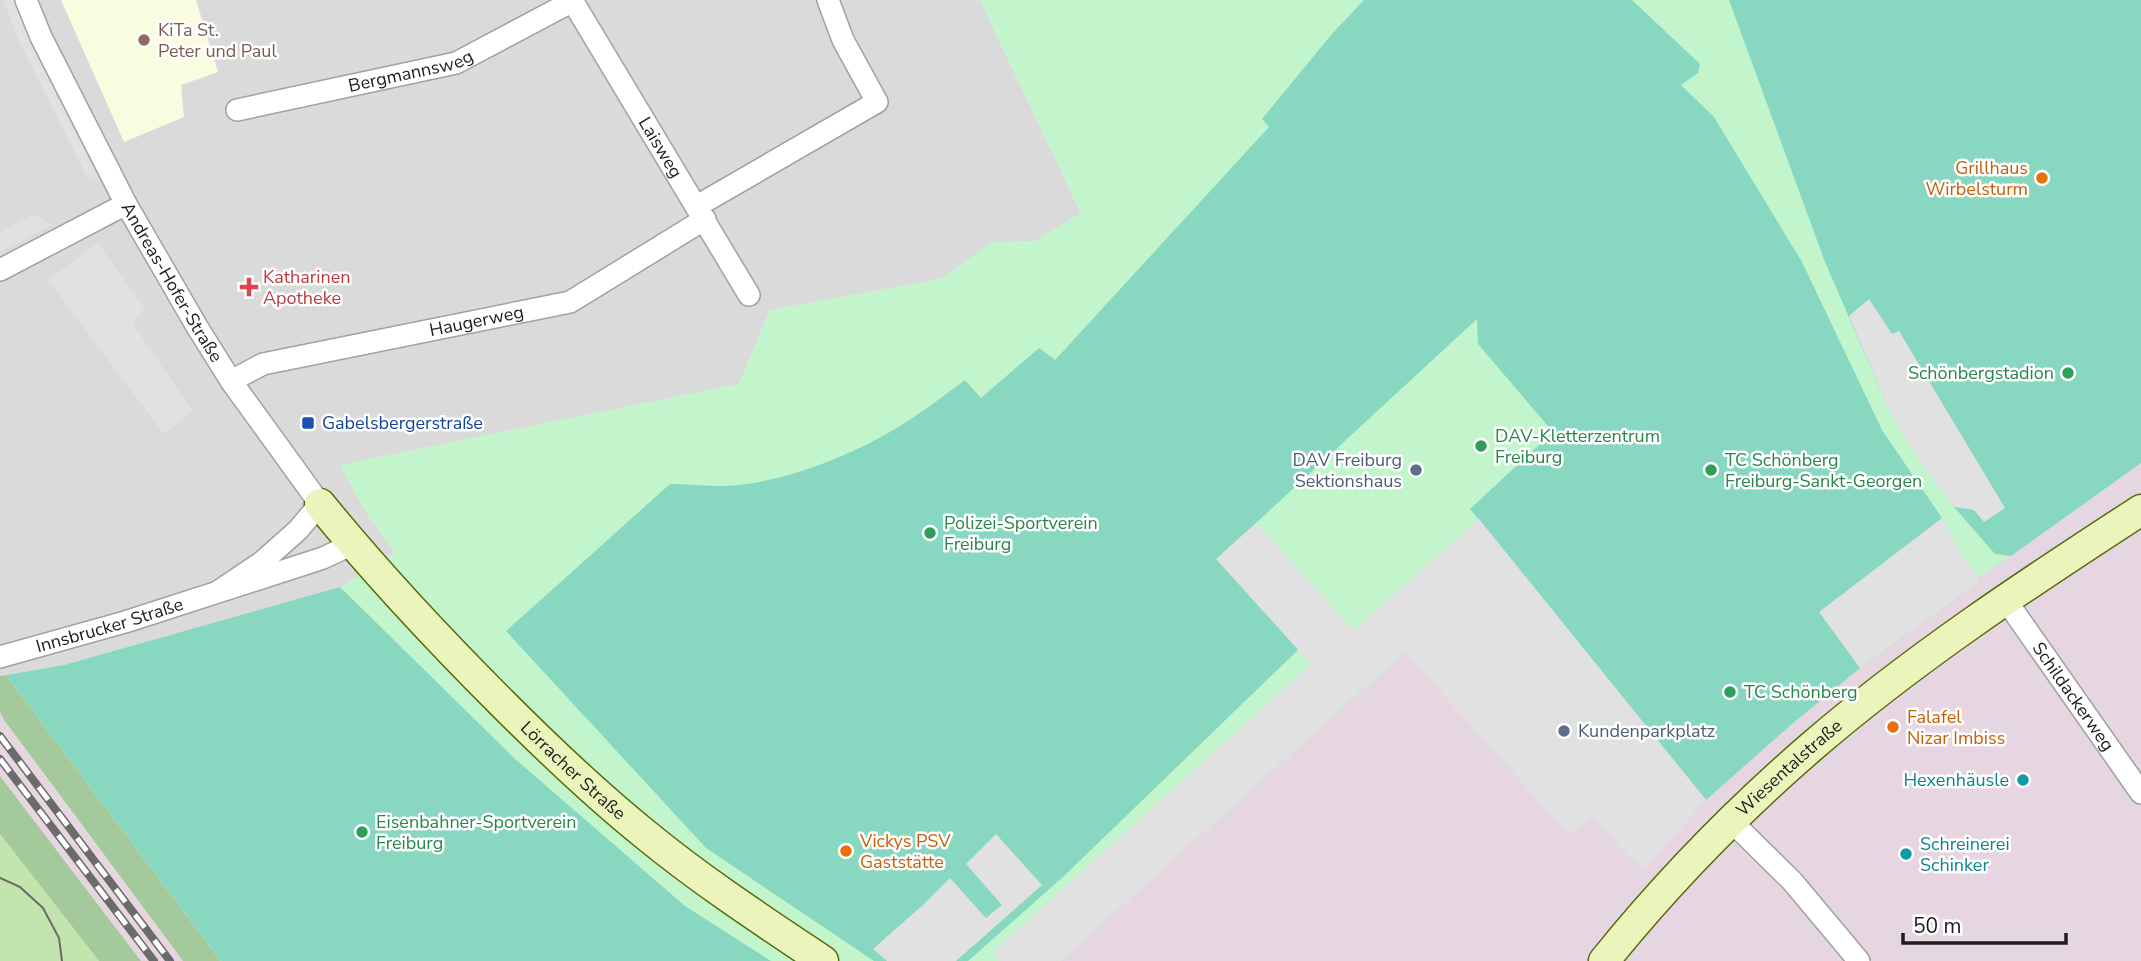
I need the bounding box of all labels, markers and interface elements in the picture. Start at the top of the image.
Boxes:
place label: KiTa St. Peter und Paul [158,18,277,63]
marker: KiTa St. Peter und Paul [136,32,152,48]
street label: Bergmannsweg [346,44,477,98]
street label: Laisweg [633,113,688,182]
place label: Grillhaus Wirbelsturm [1925,156,2028,201]
marker: Grillhaus Wirbelsturm [2034,170,2050,186]
street label: Andreas-Hofer-Straße [115,198,228,367]
place label: Katharinen Apotheke [263,265,351,310]
marker: Katharinen Apotheke [241,279,257,295]
street label: Haugerweg [427,300,526,342]
place label: Schönbergstadion [1908,361,2054,385]
marker: Schönbergstadion [2060,365,2076,381]
place label: Gabelsbergerstraße [322,411,483,435]
marker: Gabelsbergerstraße [300,415,316,431]
place label: DAV-Kletterzentrum Freiburg [1495,424,1660,469]
marker: DAV-Kletterzentrum Freiburg [1473,438,1489,454]
place label: DAV Freiburg Sektionshaus [1292,448,1402,493]
place label: TC Schönberg Freiburg-Sankt-Georgen [1725,448,1922,493]
marker: DAV Freiburg Sektionshaus [1408,462,1424,478]
marker: TC Schönberg Freiburg-Sankt-Georgen [1703,462,1719,478]
place label: Polizei-Sportverein Freiburg [944,511,1098,556]
marker: Polizei-Sportverein Freiburg [922,525,938,541]
street label: Innsbrucker Straße [33,592,186,658]
street label: Schildackerweg [2027,637,2120,756]
place label: TC Schönberg [1744,680,1858,704]
marker: TC Schönberg [1722,684,1738,700]
place label: Falafel Nizar Imbiss [1907,705,2005,750]
street label: Wiesentalstraße [1731,714,1847,822]
street label: Lörracher Straße [515,716,631,825]
place label: Kundenparkplatz [1578,719,1715,743]
marker: Falafel Nizar Imbiss [1885,719,1901,735]
marker: Kundenparkplatz [1556,723,1572,739]
place label: Hexenhäusle [1903,768,2009,792]
marker: Hexenhäusle [2015,772,2031,788]
place label: Eisenbahner-Sportverein Freiburg [376,810,576,855]
marker: Eisenbahner-Sportverein Freiburg [354,824,370,840]
place label: Vickys PSV Gaststätte [859,829,951,874]
place label: Schreinerei Schinker [1920,832,2010,877]
marker: Vickys PSV Gaststätte [838,843,854,859]
marker: Schreinerei Schinker [1898,846,1914,862]
scale bar [1903,902,2066,946]
text: 50 m [1913,912,1962,940]

